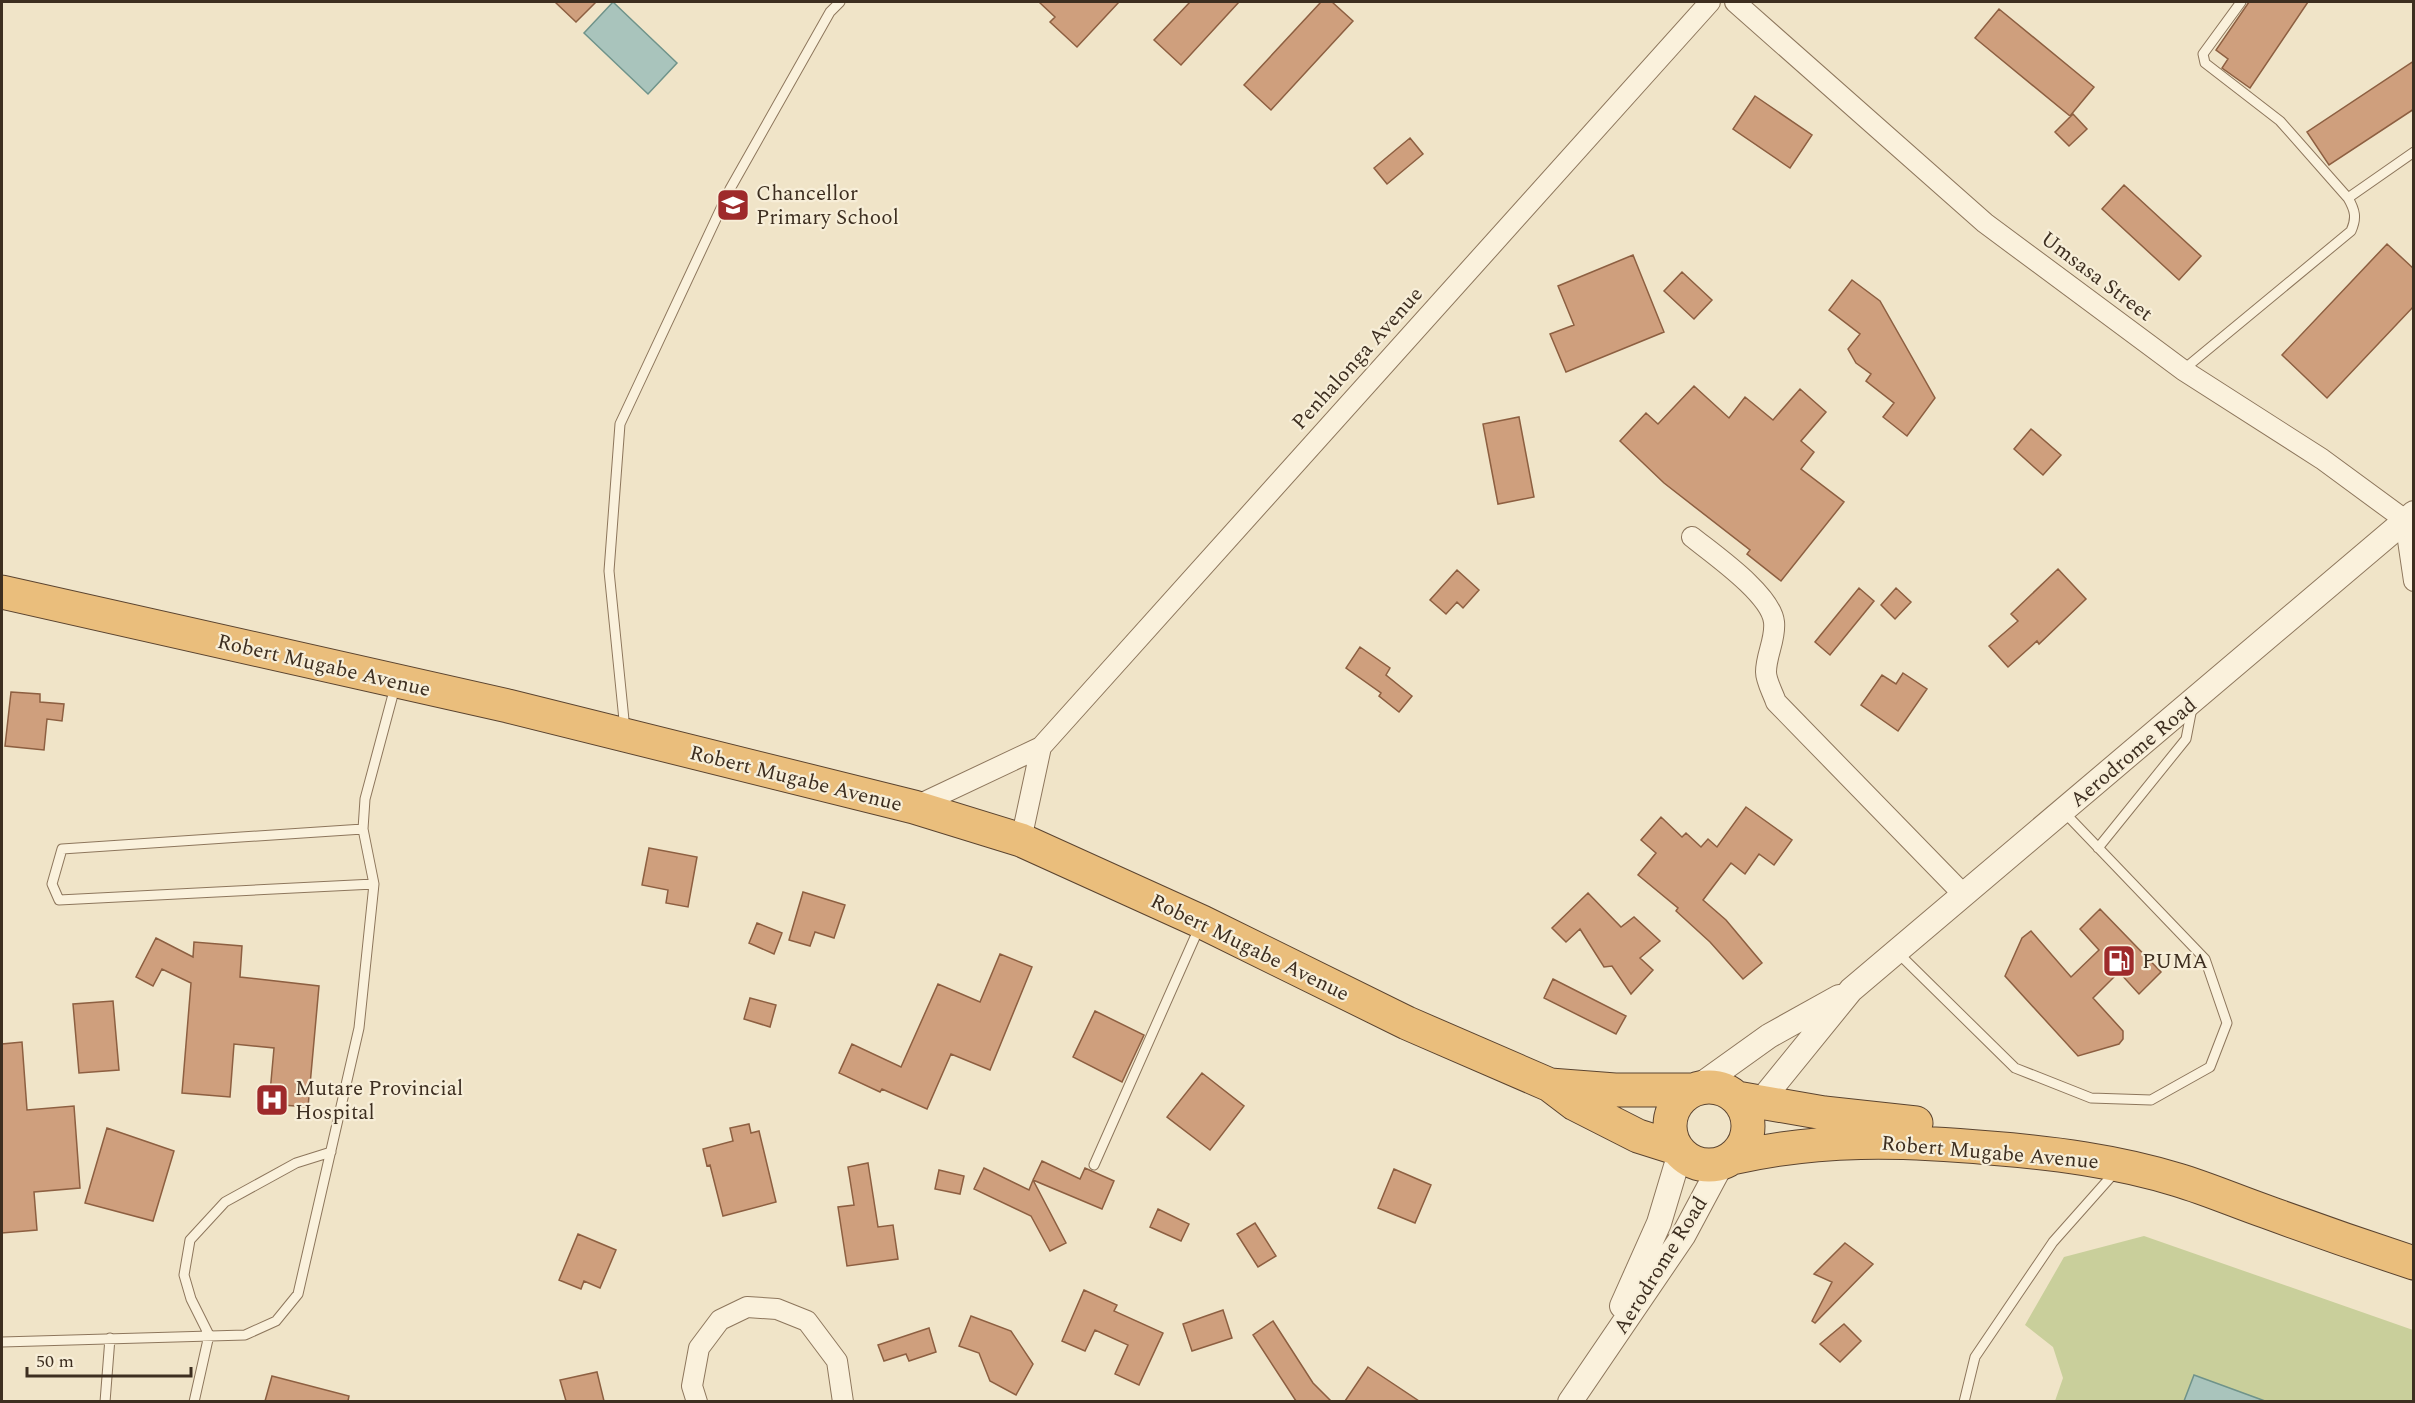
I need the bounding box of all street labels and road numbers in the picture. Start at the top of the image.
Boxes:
street label: Umsasa Street [2033,224,2159,330]
street label: Penhalonga Avenue [1285,280,1431,438]
street label: Robert Mugabe Avenue [214,626,434,706]
street label: Aerodrome Road [2063,690,2204,816]
street label: Robert Mugabe Avenue [686,737,905,821]
street label: Robert Mugabe Avenue [1145,886,1355,1010]
street label: Robert Mugabe Avenue [1880,1128,2100,1178]
street label: Aerodrome Road [1606,1190,1716,1341]

